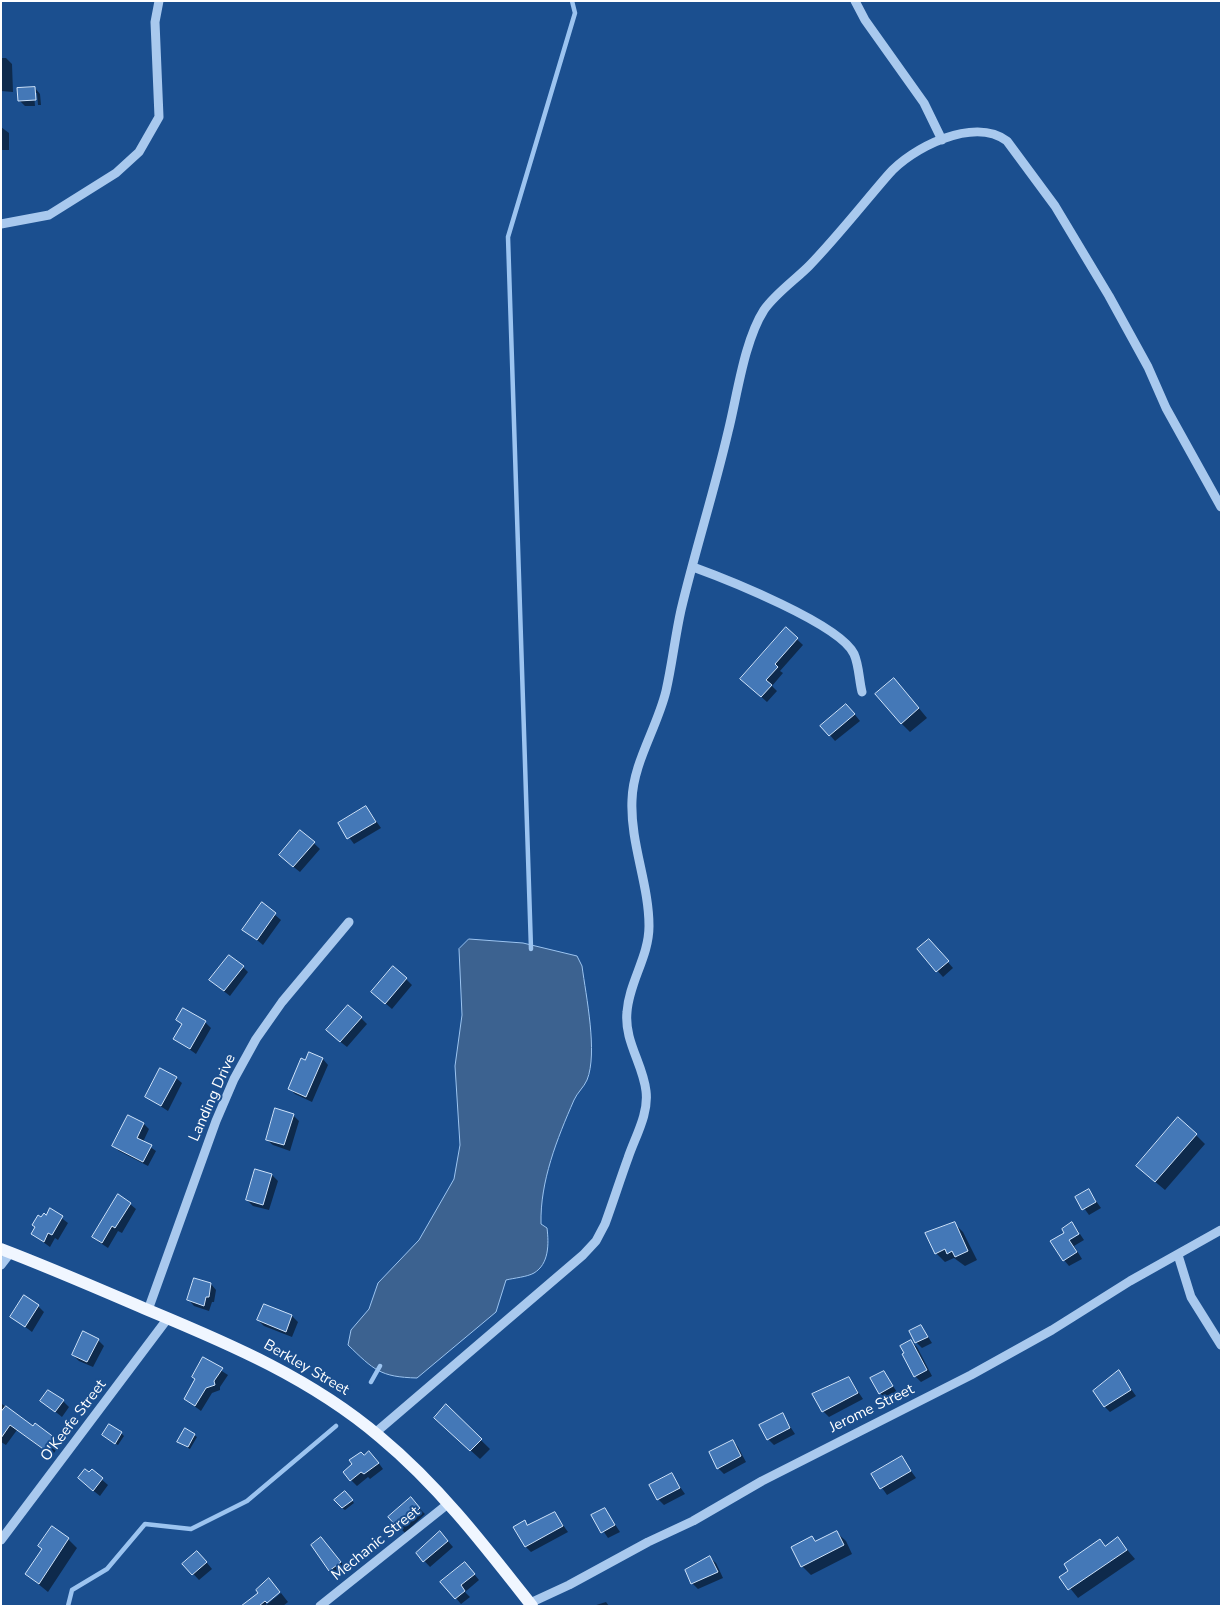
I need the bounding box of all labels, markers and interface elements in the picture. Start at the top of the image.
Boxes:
street label: Landing Drive [186,1052,240,1144]
street label: Berkley Street [260,1336,352,1400]
street label: O'Keefe Street [37,1377,111,1465]
street label: Jerome Street [827,1381,917,1437]
street label: Mechanic Street [328,1503,424,1585]

